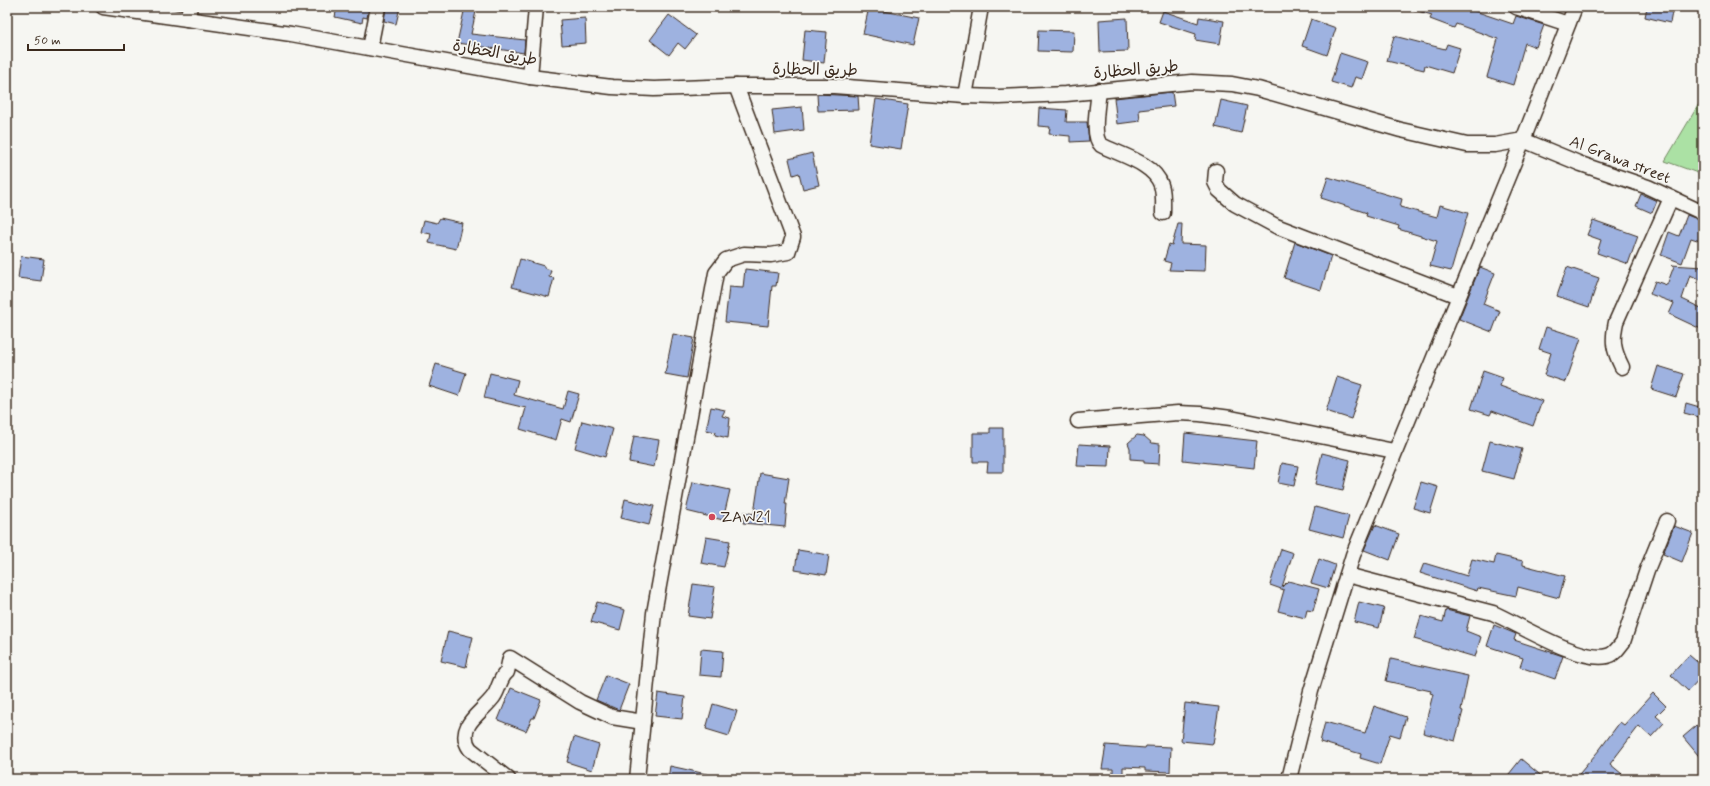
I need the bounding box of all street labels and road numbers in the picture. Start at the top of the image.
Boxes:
street label: طريق الحظارة [451,35,539,71]
street label: طريق الحظارة [1092,56,1180,84]
street label: طريق الحظارة [772,59,858,81]
street label: Al Grawa street [1566,131,1674,189]

